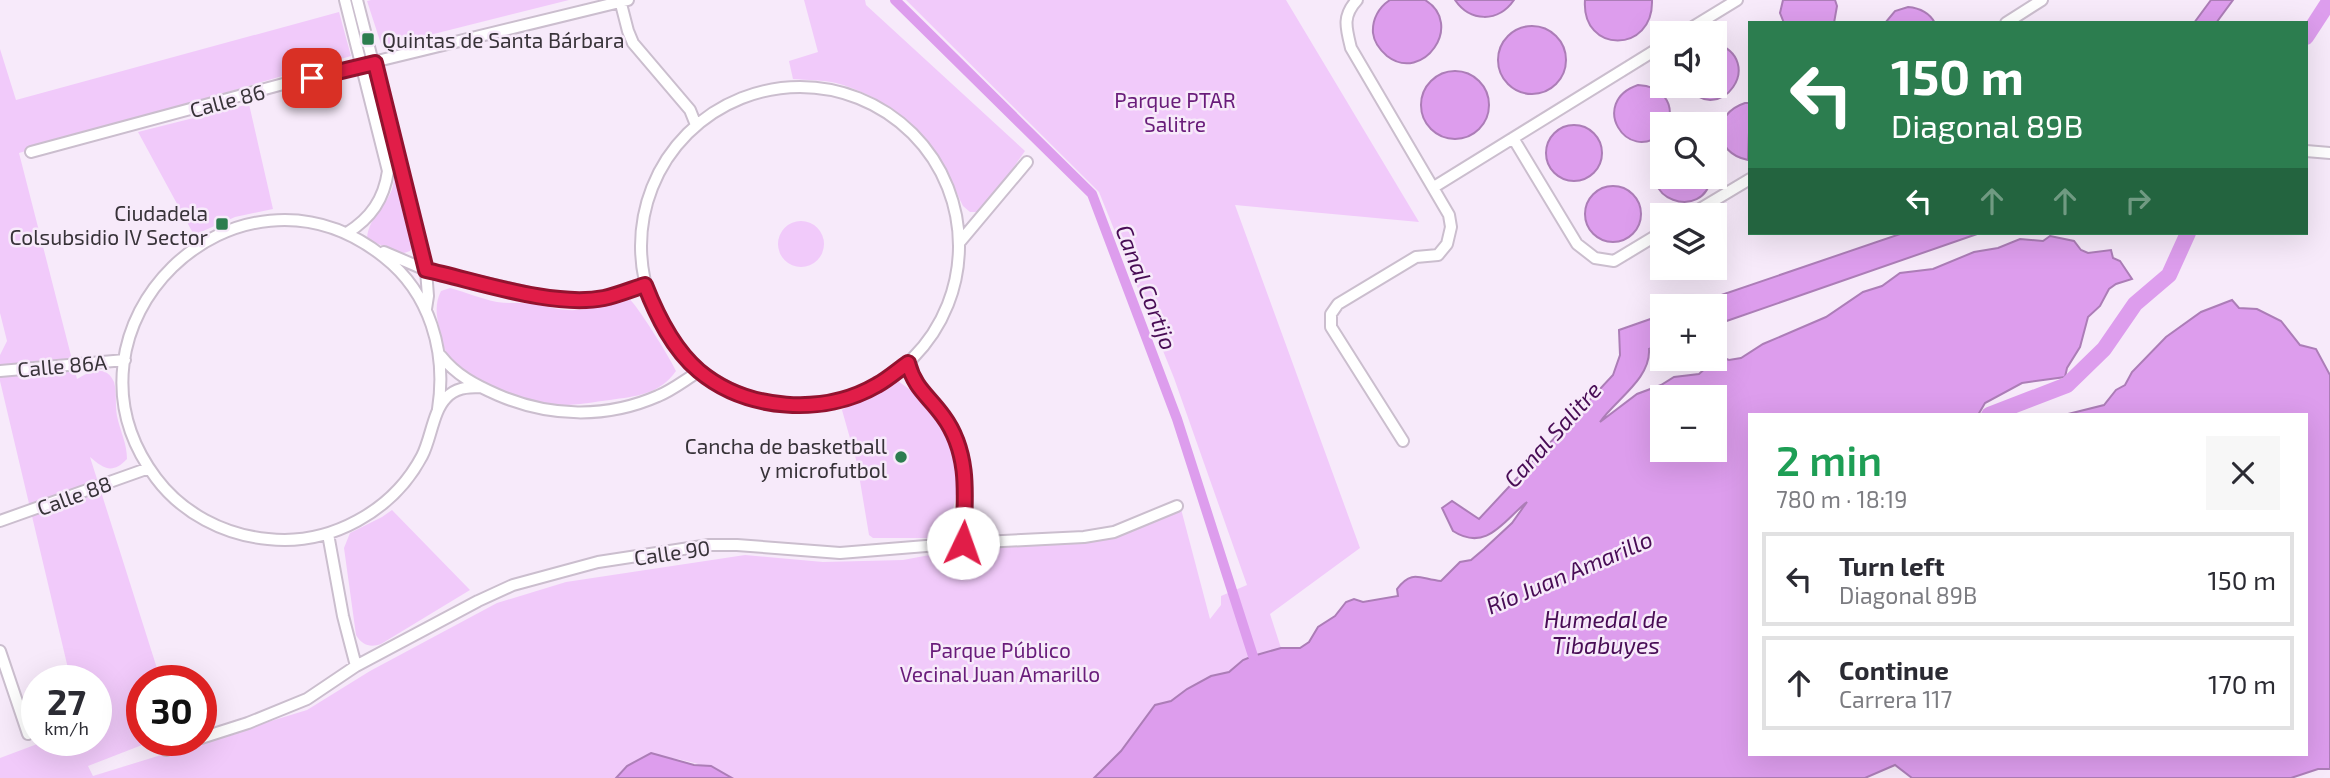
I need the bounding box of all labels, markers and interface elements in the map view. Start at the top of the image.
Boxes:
map controls [1650,21,1727,462]
button: sound [1650,21,1727,98]
place label: Quintas de Santa Bárbara [382,27,624,53]
marker: Quintas de Santa Bárbara [360,31,376,47]
text: 150 m [1891,46,2024,105]
pin [282,48,342,108]
icon: left [1776,49,1867,140]
icon: arrive [293,59,331,97]
street label: Calle 86 [187,78,267,122]
park label: Parque PTAR Salitre [1114,87,1236,136]
text: Diagonal 89B [1891,106,2083,144]
button: search [1650,112,1727,189]
icon: left [1900,182,1938,220]
icon: ahead [1973,182,2011,220]
icon: ahead [2046,182,2084,220]
icon: right [2119,182,2157,220]
place label: Ciudadela Colsubsidio IV Sector [9,200,209,249]
button: layers [1650,203,1727,280]
marker: Ciudadela Colsubsidio IV Sector [214,216,230,232]
water label: Canal Cortijo [1110,220,1184,354]
button: + [1650,294,1727,371]
street label: Calle 86A [16,349,108,381]
water label: Canal Salitre [1497,375,1607,493]
button: − [1650,385,1727,462]
place label: Cancha de basketball y microfutbol [685,433,888,482]
text: 2 min [1776,434,1882,484]
button: close [2206,436,2280,510]
marker: Cancha de basketball y microfutbol [893,449,909,465]
street label: Calle 88 [33,470,115,520]
text: 780 m · 18:19 [1776,485,1907,513]
position arrow [926,506,1000,580]
water label: Río Juan Amarillo [1482,524,1656,620]
street label: Calle 90 [632,534,712,570]
text: Turn left [1839,550,1945,581]
icon: left [1780,560,1818,598]
text: 150 m [2207,564,2276,595]
text: Diagonal 89B [1839,581,1977,609]
water label: Humedal de Tibabuyes [1544,605,1668,659]
park label: Parque Público Vecinal Juan Amarillo [900,637,1100,686]
text: Continue [1839,654,1949,685]
icon: ahead [1780,664,1818,702]
speed limit sign: 30 [126,665,217,756]
text: 170 m [2208,668,2276,699]
text: 27 [47,680,86,722]
text: Carrera 117 [1839,685,1952,713]
text: km/h [44,717,89,739]

